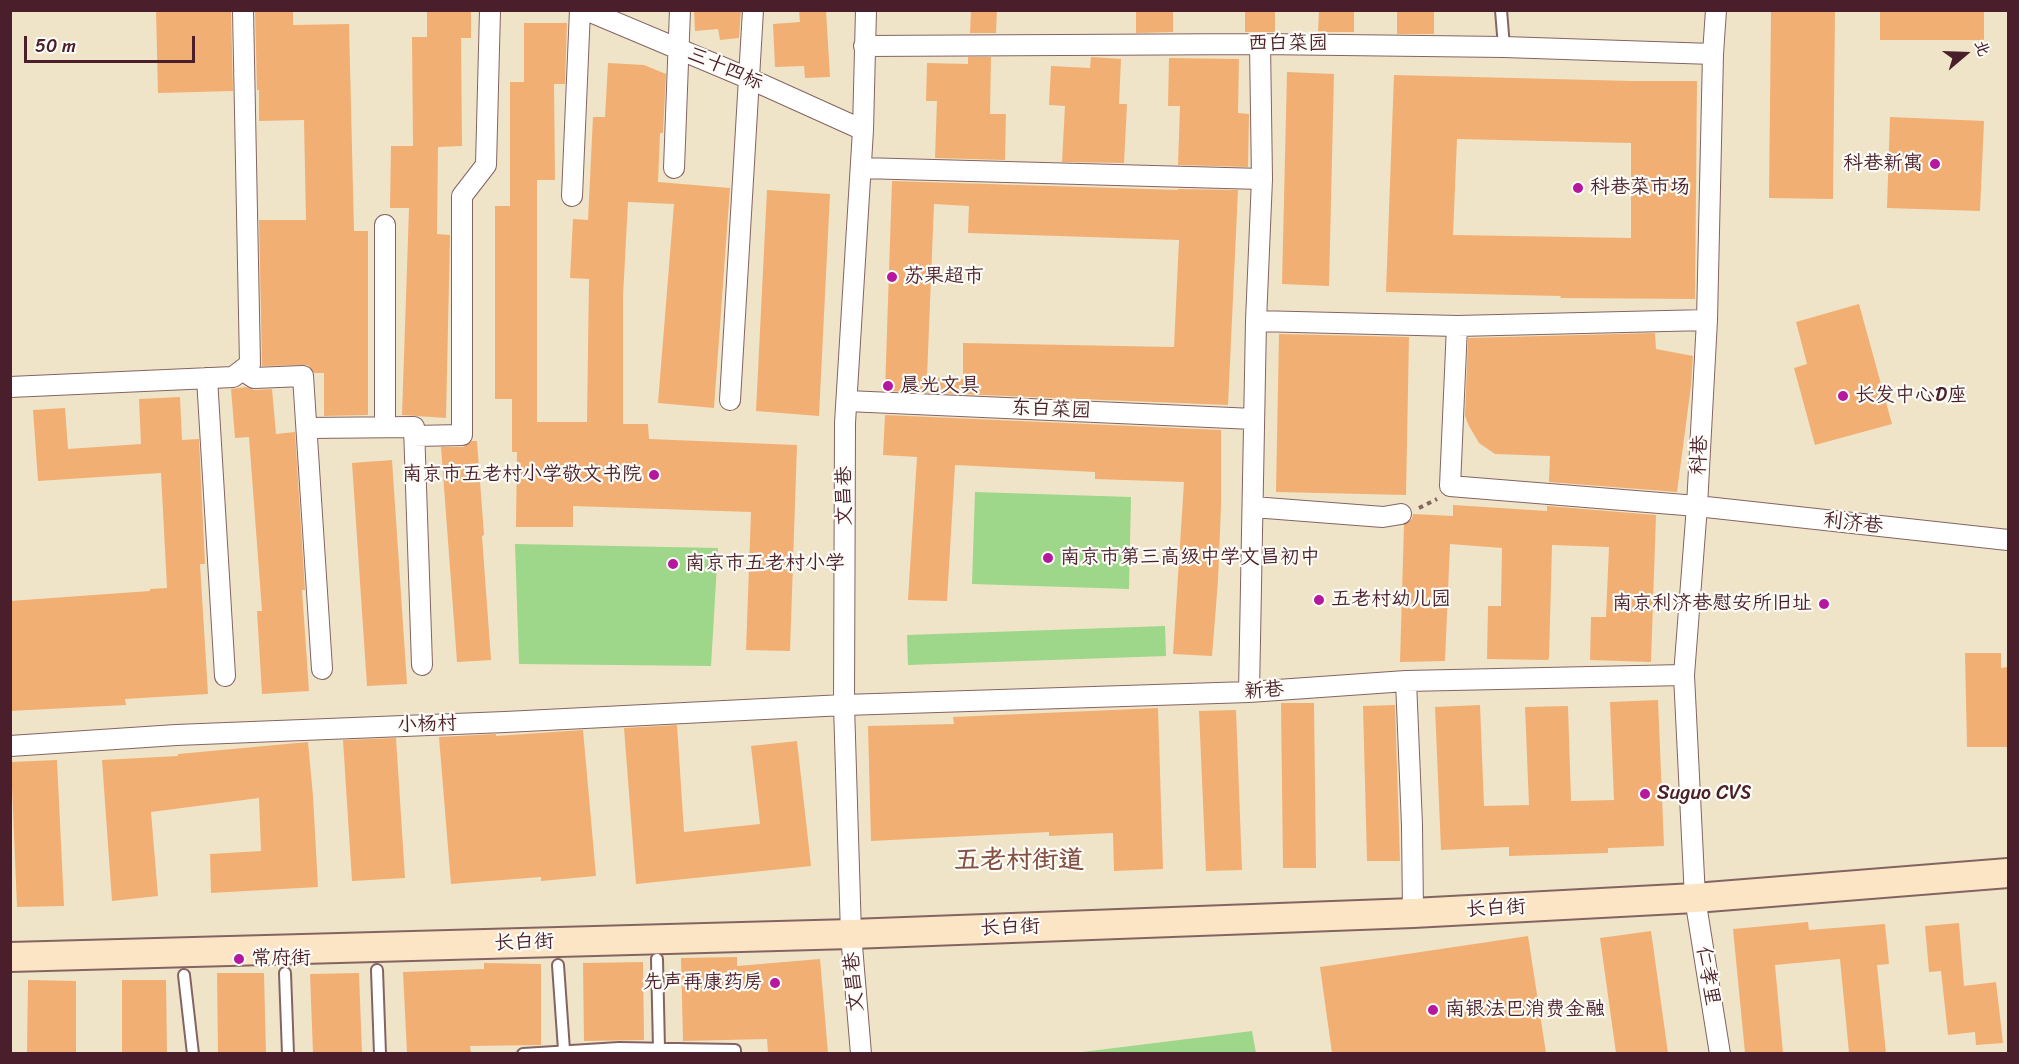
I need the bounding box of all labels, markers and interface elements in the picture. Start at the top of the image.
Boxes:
scale bar [27,24,198,62]
north arrow [1935,24,1995,84]
text: 50 m [35,30,76,62]
street label: 西白菜园 [1248,32,1328,56]
text: 北 [1966,36,1999,60]
street label: 三十四标 [683,42,767,96]
place label: 科巷新寓 [1843,152,1923,176]
marker: 科巷新寓 [1928,157,1942,171]
place label: 科巷菜市场 [1590,176,1690,200]
marker: 科巷菜市场 [1571,181,1585,195]
place label: 苏果超市 [904,265,984,289]
marker: 苏果超市 [885,270,899,284]
place label: 晨光文具 [900,374,980,398]
marker: 晨光文具 [881,379,895,393]
place label: 长发中心D座 [1855,384,1967,408]
marker: 长发中心D座 [1836,389,1850,403]
street label: 东白菜园 [1010,396,1092,424]
street label: 科巷 [1687,434,1713,476]
place label: 南京市五老村小学敬文书院 [402,463,642,487]
street label: 文昌巷 [833,466,857,526]
marker: 南京市五老村小学敬文书院 [647,468,661,482]
street label: 利济巷 [1822,509,1884,539]
place label: 南京市第三高级中学文昌初中 [1060,546,1320,570]
marker: 南京市第三高级中学文昌初中 [1041,551,1055,565]
place label: 南京市五老村小学 [685,552,845,576]
marker: 南京市五老村小学 [666,557,680,571]
place label: 五老村幼儿园 [1331,588,1451,612]
place label: 南京利济巷慰安所旧址 [1612,592,1812,616]
marker: 五老村幼儿园 [1312,593,1326,607]
marker: 南京利济巷慰安所旧址 [1817,597,1831,611]
street label: 新巷 [1243,678,1285,704]
street label: 小杨村 [397,712,457,738]
place label: Suguo CVS [1657,782,1751,806]
marker: Suguo CVS [1638,787,1652,801]
district label: 五老村街道 [954,845,1084,877]
street label: 长白街 [1465,895,1527,923]
street label: 长白街 [980,915,1040,941]
street label: 长白街 [494,930,554,956]
street label: 仁孝里 [1690,944,1724,1008]
place label: 常府街 [251,947,311,971]
street label: 文昌巷 [840,951,870,1013]
marker: 常府街 [232,952,246,966]
place label: 先声再康药房 [643,971,763,995]
marker: 先声再康药房 [768,976,782,990]
place label: 南银法巴消费金融 [1445,998,1605,1022]
marker: 南银法巴消费金融 [1426,1003,1440,1017]

